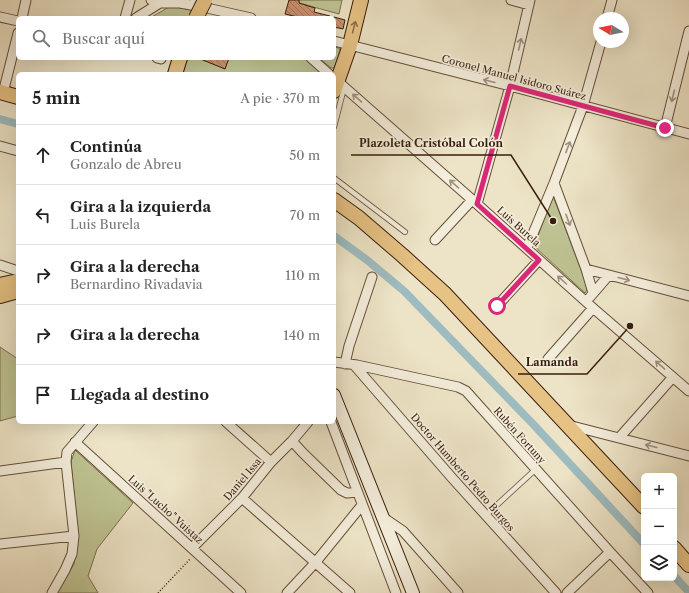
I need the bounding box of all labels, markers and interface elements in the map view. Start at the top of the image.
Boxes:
north arrow [593,12,629,48]
search box [16,16,336,60]
one-way arrow [351,21,359,34]
icon: search [30,27,52,49]
text: Buscar aquí [62,29,145,48]
one-way arrow [516,38,524,51]
street label: Coronel Manuel Isidoro Suárez [440,52,587,103]
one-way arrow [483,76,496,84]
text: 5 min [32,88,80,108]
one-way arrow [669,89,676,102]
text: A pie · 370 m [240,90,320,106]
one-way arrow [351,94,362,103]
route end [656,119,674,137]
callout: Plazoleta Cristóbal Colón [351,132,511,155]
text: Plazoleta Cristóbal Colón [359,136,503,150]
text: Continúa [70,137,142,156]
one-way arrow [564,141,572,153]
icon: ahead [32,144,54,166]
text: 50 m [289,147,320,163]
text: Gonzalo de Abreu [70,156,182,172]
one-way arrow [449,180,459,189]
text: Gira a la izquierda [70,197,211,216]
icon: left [32,204,54,226]
street label: Luis Burela [494,204,544,250]
text: 70 m [290,207,320,223]
one-way arrow [564,214,572,226]
text: Luis Burela [70,216,140,232]
text: Gira a la derecha [70,257,200,276]
icon: right [32,264,54,286]
text: 110 m [285,267,320,283]
one-way arrow [557,275,567,285]
text: Bernardino Rivadavia [70,276,203,292]
one-way arrow [617,276,630,283]
route start [488,297,506,315]
icon: right [32,324,54,346]
text: Gira a la derecha [70,325,200,344]
text: 140 m [283,327,320,343]
callout: Lamanda [518,351,587,374]
text: Lamanda [526,355,579,369]
one-way arrow [654,361,665,370]
icon: arrive [32,384,54,406]
text: Llegada al destino [70,385,209,404]
street label: Rubén Fortuny [491,404,549,467]
street label: Doctor Humberto Pedro Burgos [408,411,517,534]
one-way arrow [645,442,658,449]
street label: Daniel Issa [221,455,264,503]
street label: Luis "Lucho" Vuistaz [125,472,206,546]
map controls [641,473,677,581]
button: + [641,473,677,509]
button: − [641,509,677,545]
button: layers [641,545,677,581]

